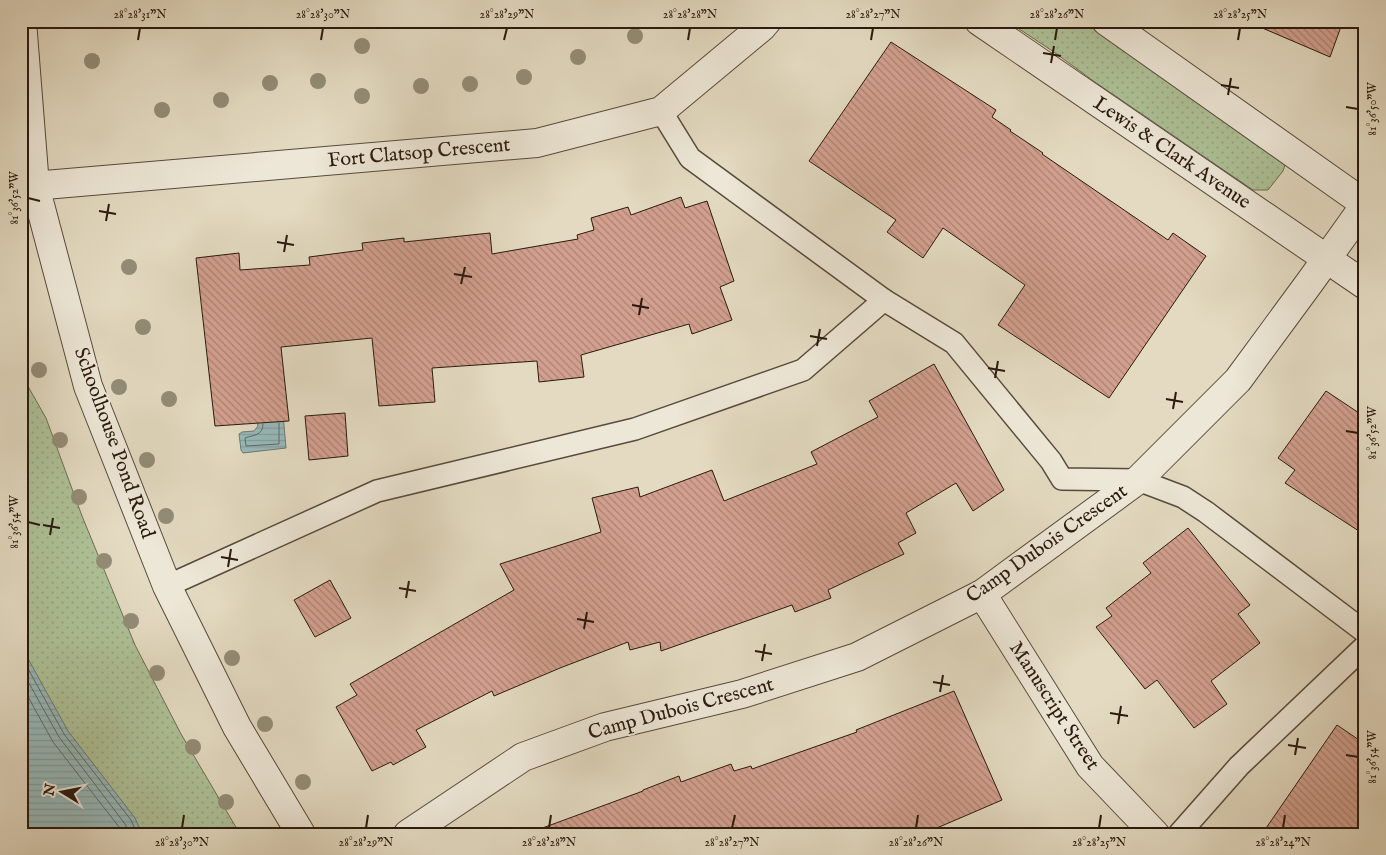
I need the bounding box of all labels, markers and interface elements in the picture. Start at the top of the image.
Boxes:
text: 28°28'31"N [113,7,167,22]
text: 28°28'30"N [296,7,351,22]
text: 28°28'29"N [480,7,535,22]
text: 28°28'28"N [663,7,718,22]
text: 28°28'27"N [845,7,901,22]
text: 28°28'26"N [1030,7,1085,22]
text: 28°28'25"N [1213,7,1268,22]
text: 81°36'50"W [1365,82,1380,136]
street label: Lewis & Clark Avenue [1088,91,1256,215]
street label: Fort Clatsop Crescent [327,133,511,173]
text: 81°36'52"W [7,171,22,225]
street label: Schoolhouse Pond Road [68,344,160,542]
text: 81°36'52"W [1365,406,1380,460]
street label: Camp Dubois Crescent [962,479,1133,609]
text: 81°36'54"W [7,495,22,549]
street label: Manuscript Street [1003,637,1105,775]
street label: Camp Dubois Crescent [585,672,777,746]
text: 81°36'54"W [1365,730,1380,784]
north arrow [38,768,88,818]
text: N [40,782,60,798]
text: 28°28'30"N [155,835,210,850]
text: 28°28'29"N [339,835,394,850]
text: 28°28'28"N [522,835,577,850]
text: 28°28'27"N [704,835,760,850]
text: 28°28'26"N [889,835,944,850]
text: 28°28'25"N [1072,835,1127,850]
text: 28°28'24"N [1255,835,1311,850]

